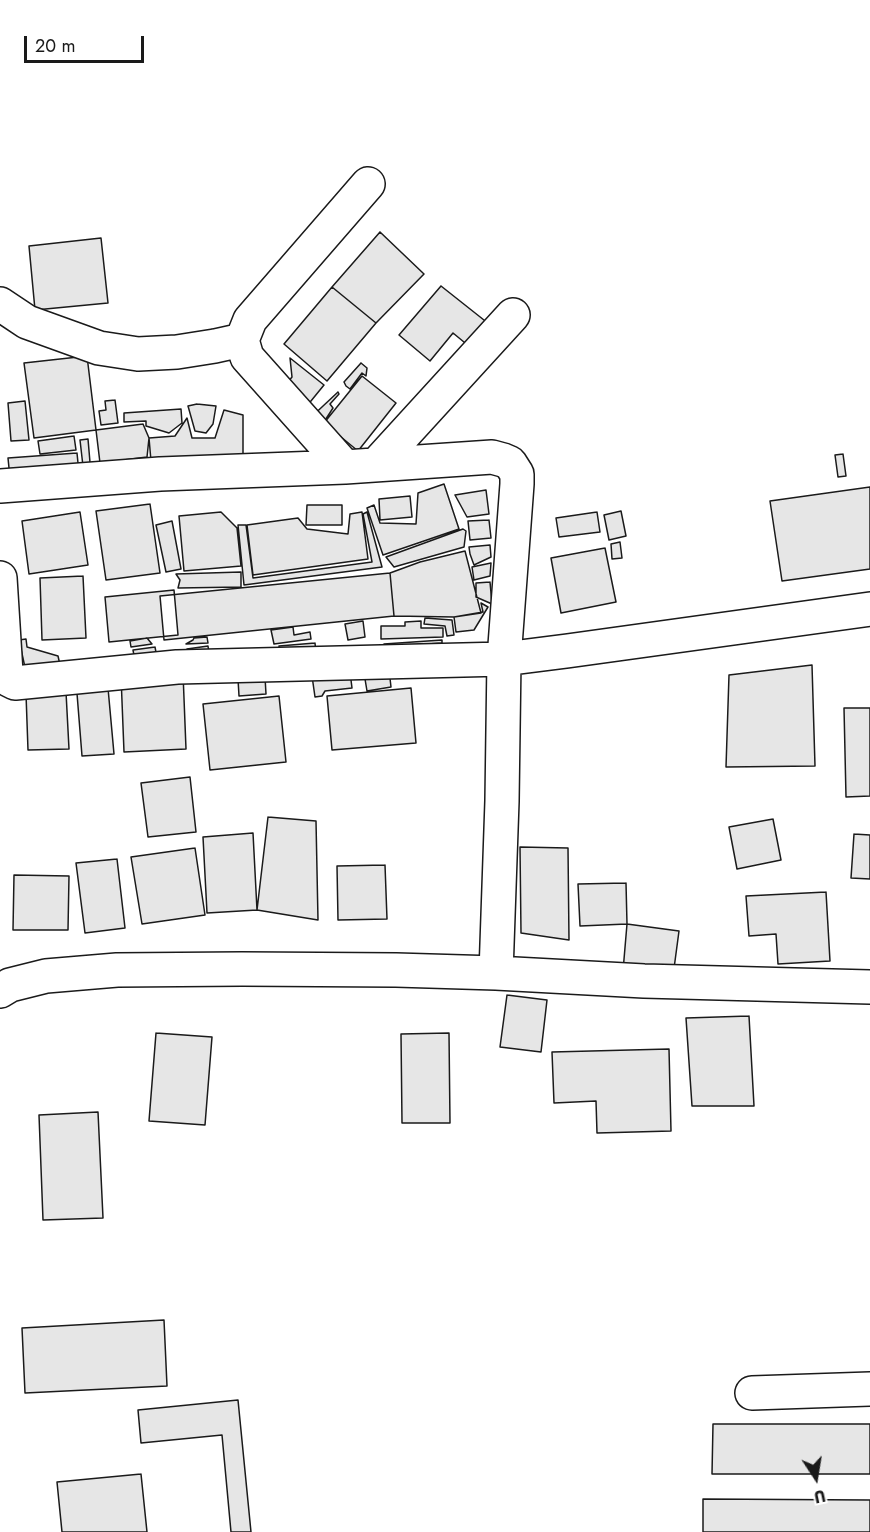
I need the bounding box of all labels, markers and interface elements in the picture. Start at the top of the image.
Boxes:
scale bar [27,24,147,62]
text: 20 m [35,33,75,59]
north arrow [786,1448,846,1508]
text: U [812,1484,828,1509]

